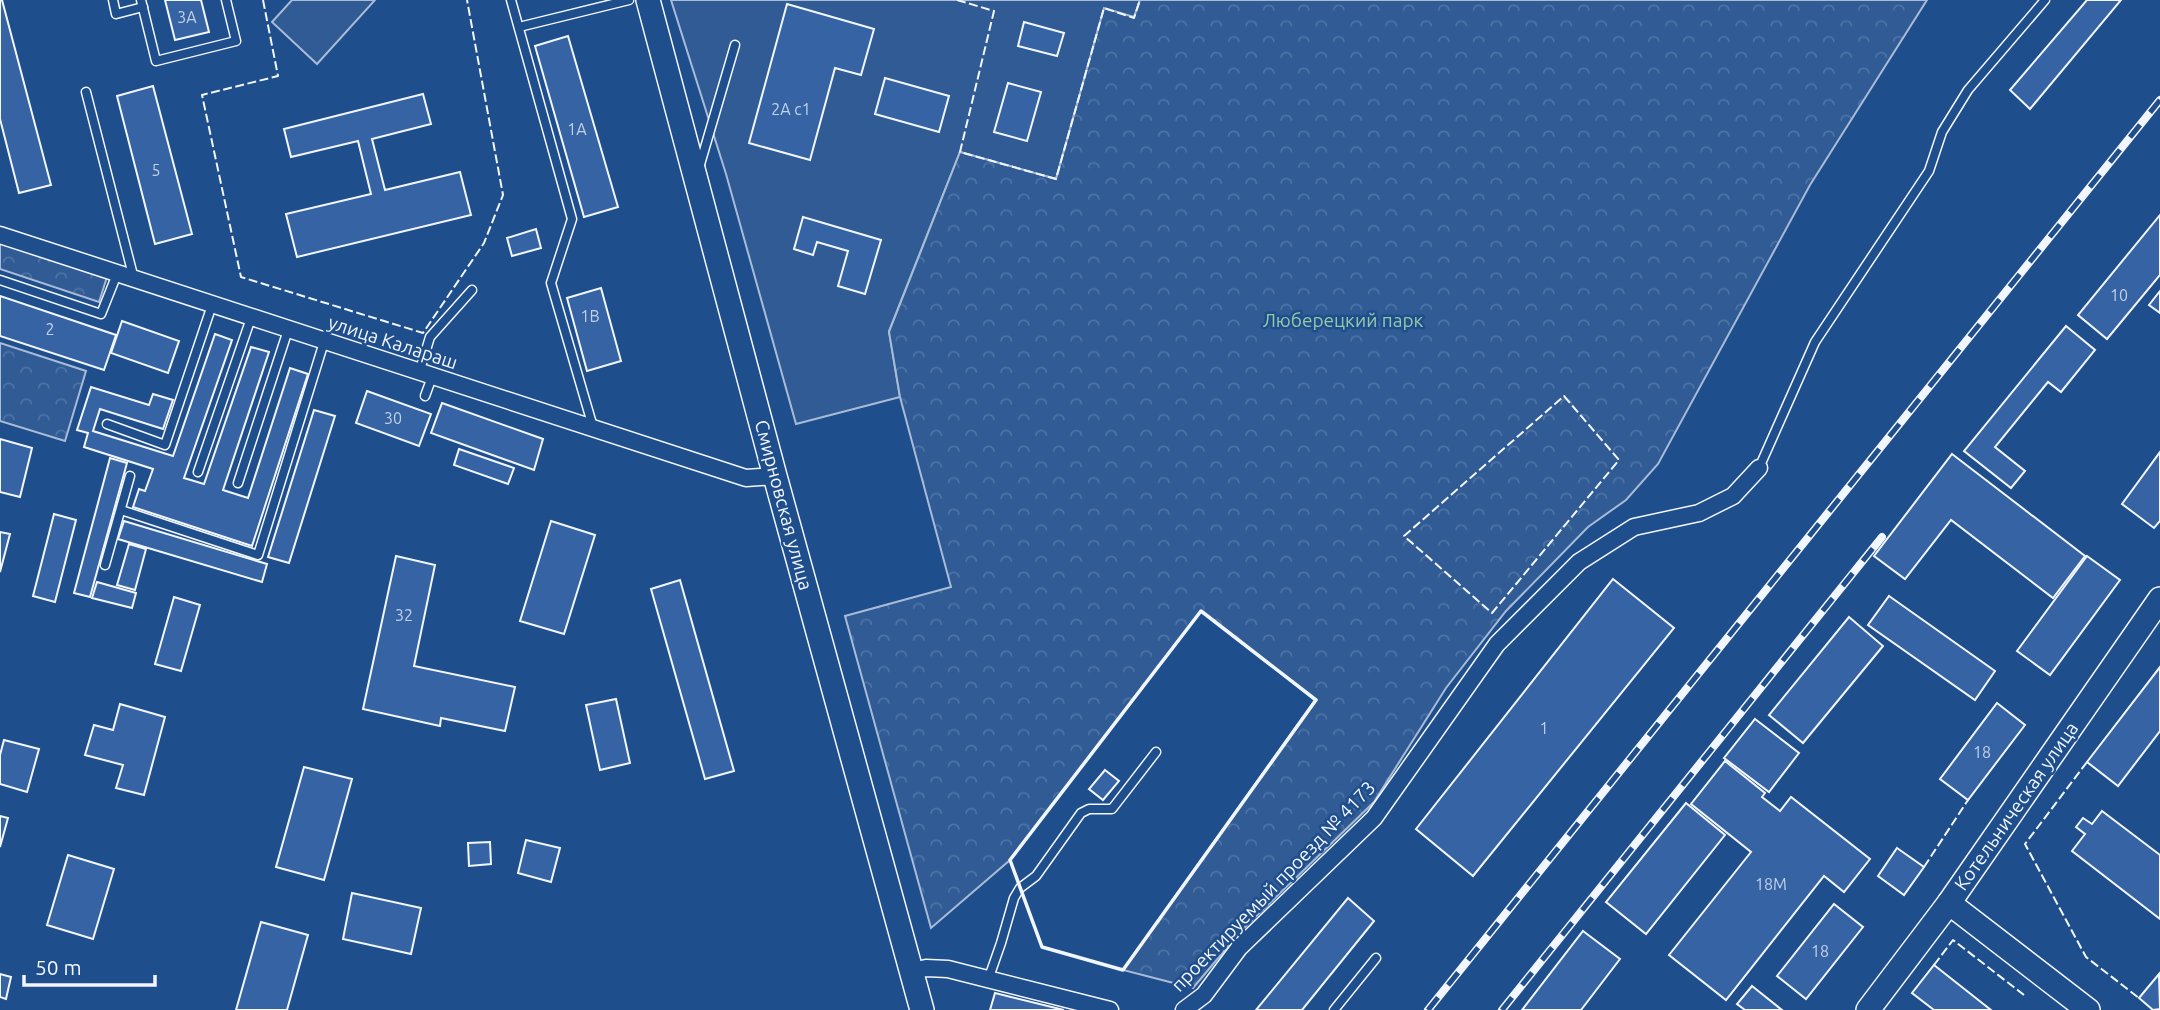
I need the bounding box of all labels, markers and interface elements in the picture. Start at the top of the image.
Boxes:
house number: 3А [177,8,197,26]
house number: 2А с1 [771,100,811,118]
house number: 1А [567,120,587,138]
house number: 5 [151,161,161,179]
house number: 10 [2110,286,2128,304]
house number: 1В [580,307,600,325]
park label: Люберецкий парк [1263,309,1424,331]
street label: улица Калараш [325,311,461,373]
house number: 2 [45,320,55,338]
house number: 30 [384,409,402,427]
street label: Смирновская улица [751,417,817,593]
house number: 32 [395,606,413,624]
street label: Котельническая улица [1950,718,2082,894]
house number: 1 [1539,719,1549,737]
house number: 18 [1973,743,1991,761]
street label: проектируемый проезд № 4173 [1167,776,1379,996]
house number: 18М [1755,875,1787,893]
house number: 18 [1811,942,1829,960]
scale bar [24,944,156,988]
text: 50 m [35,955,82,979]

